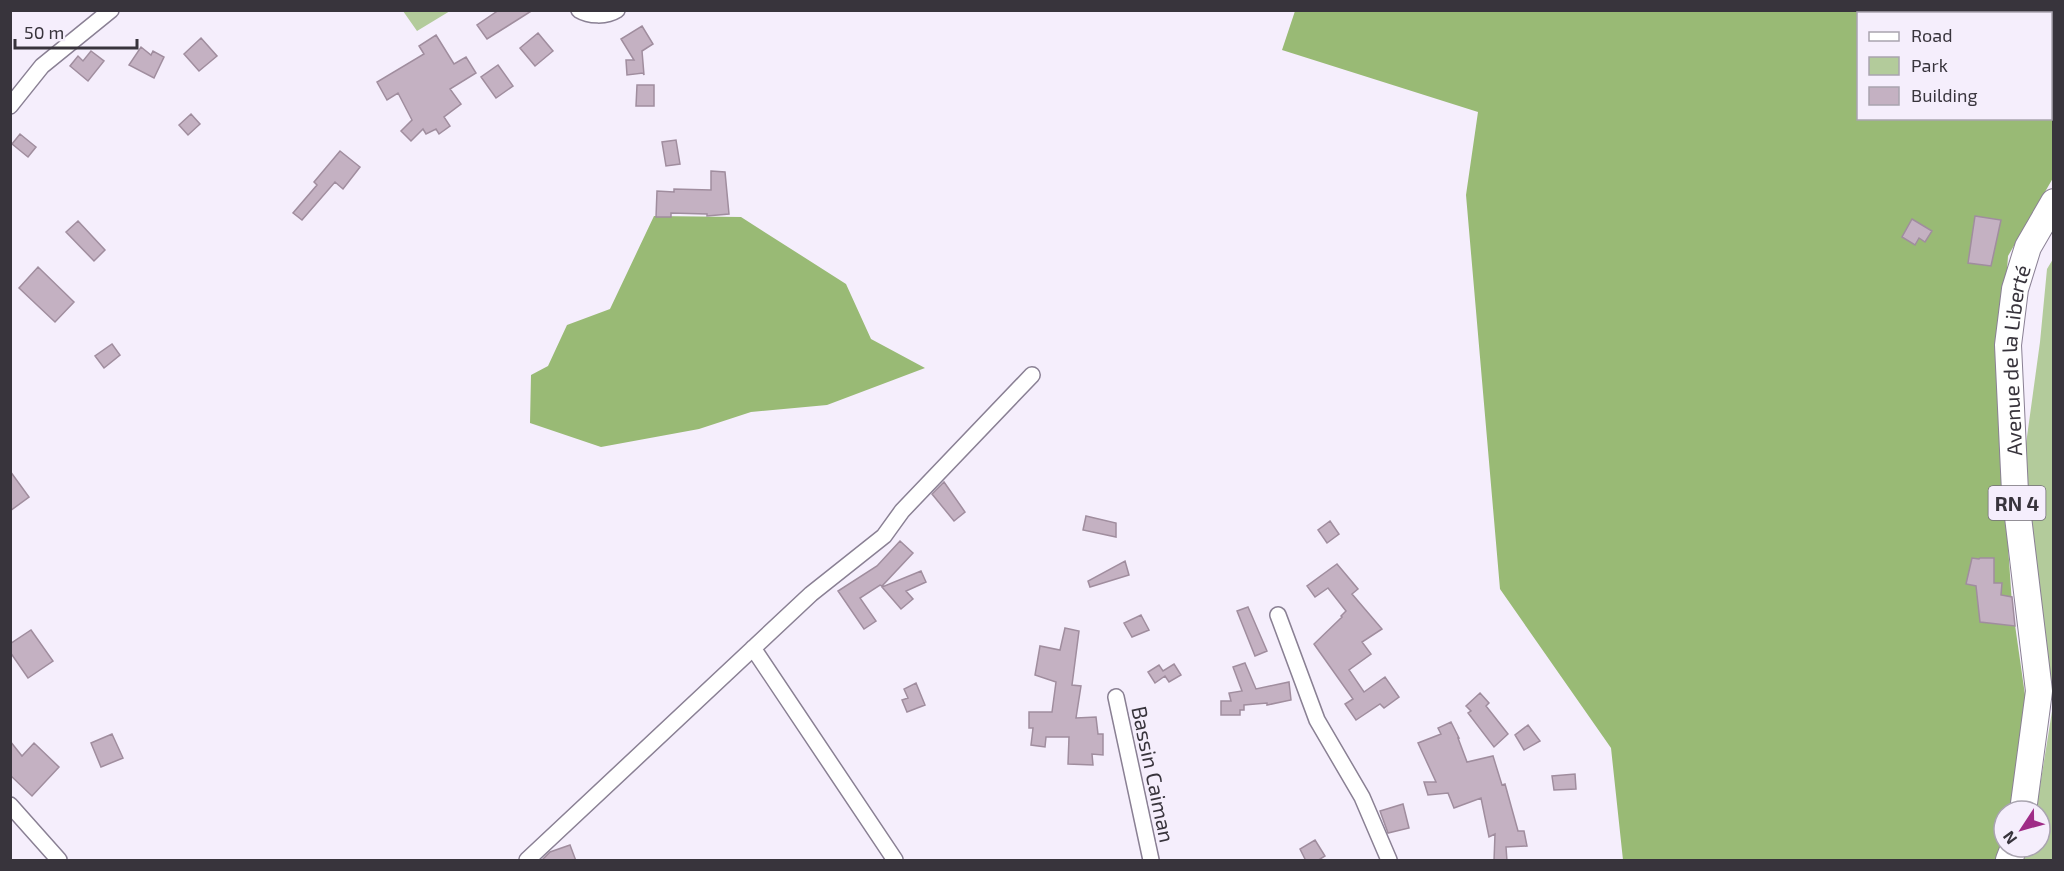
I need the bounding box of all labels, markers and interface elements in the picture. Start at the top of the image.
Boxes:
scale bar [15,12,136,50]
legend [1857,12,2052,120]
text: 50 m [24,21,64,43]
text: Road [1911,24,1952,46]
text: Park [1911,54,1948,76]
text: Building [1911,84,1978,106]
street label: Avenue de la Liberté [1995,261,2034,456]
road number: RN 4 [1988,486,2046,520]
street label: Bassin Caiman [1127,704,1181,844]
north arrow [1992,799,2052,859]
text: N [1998,828,2021,848]

